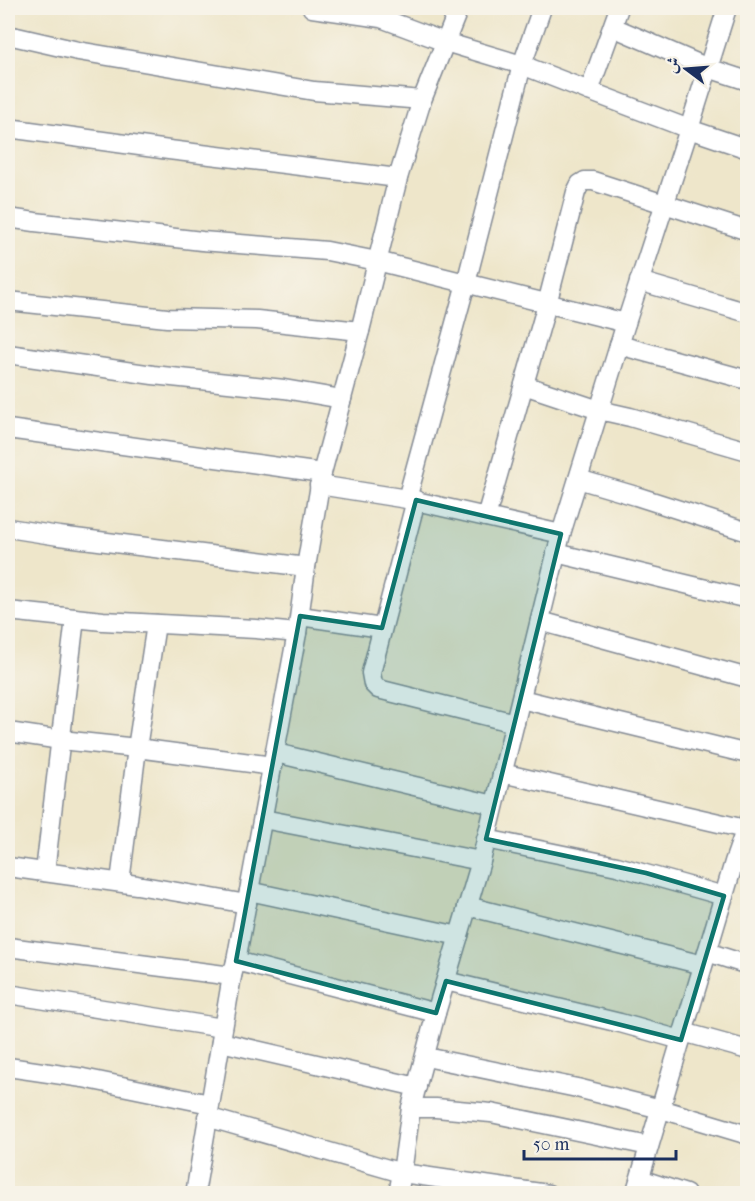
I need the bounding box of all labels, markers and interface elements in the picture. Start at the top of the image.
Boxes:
north arrow [656,39,716,99]
text: ش [661,55,683,75]
scale bar [524,1123,676,1161]
text: 50 m [533,1134,570,1155]

